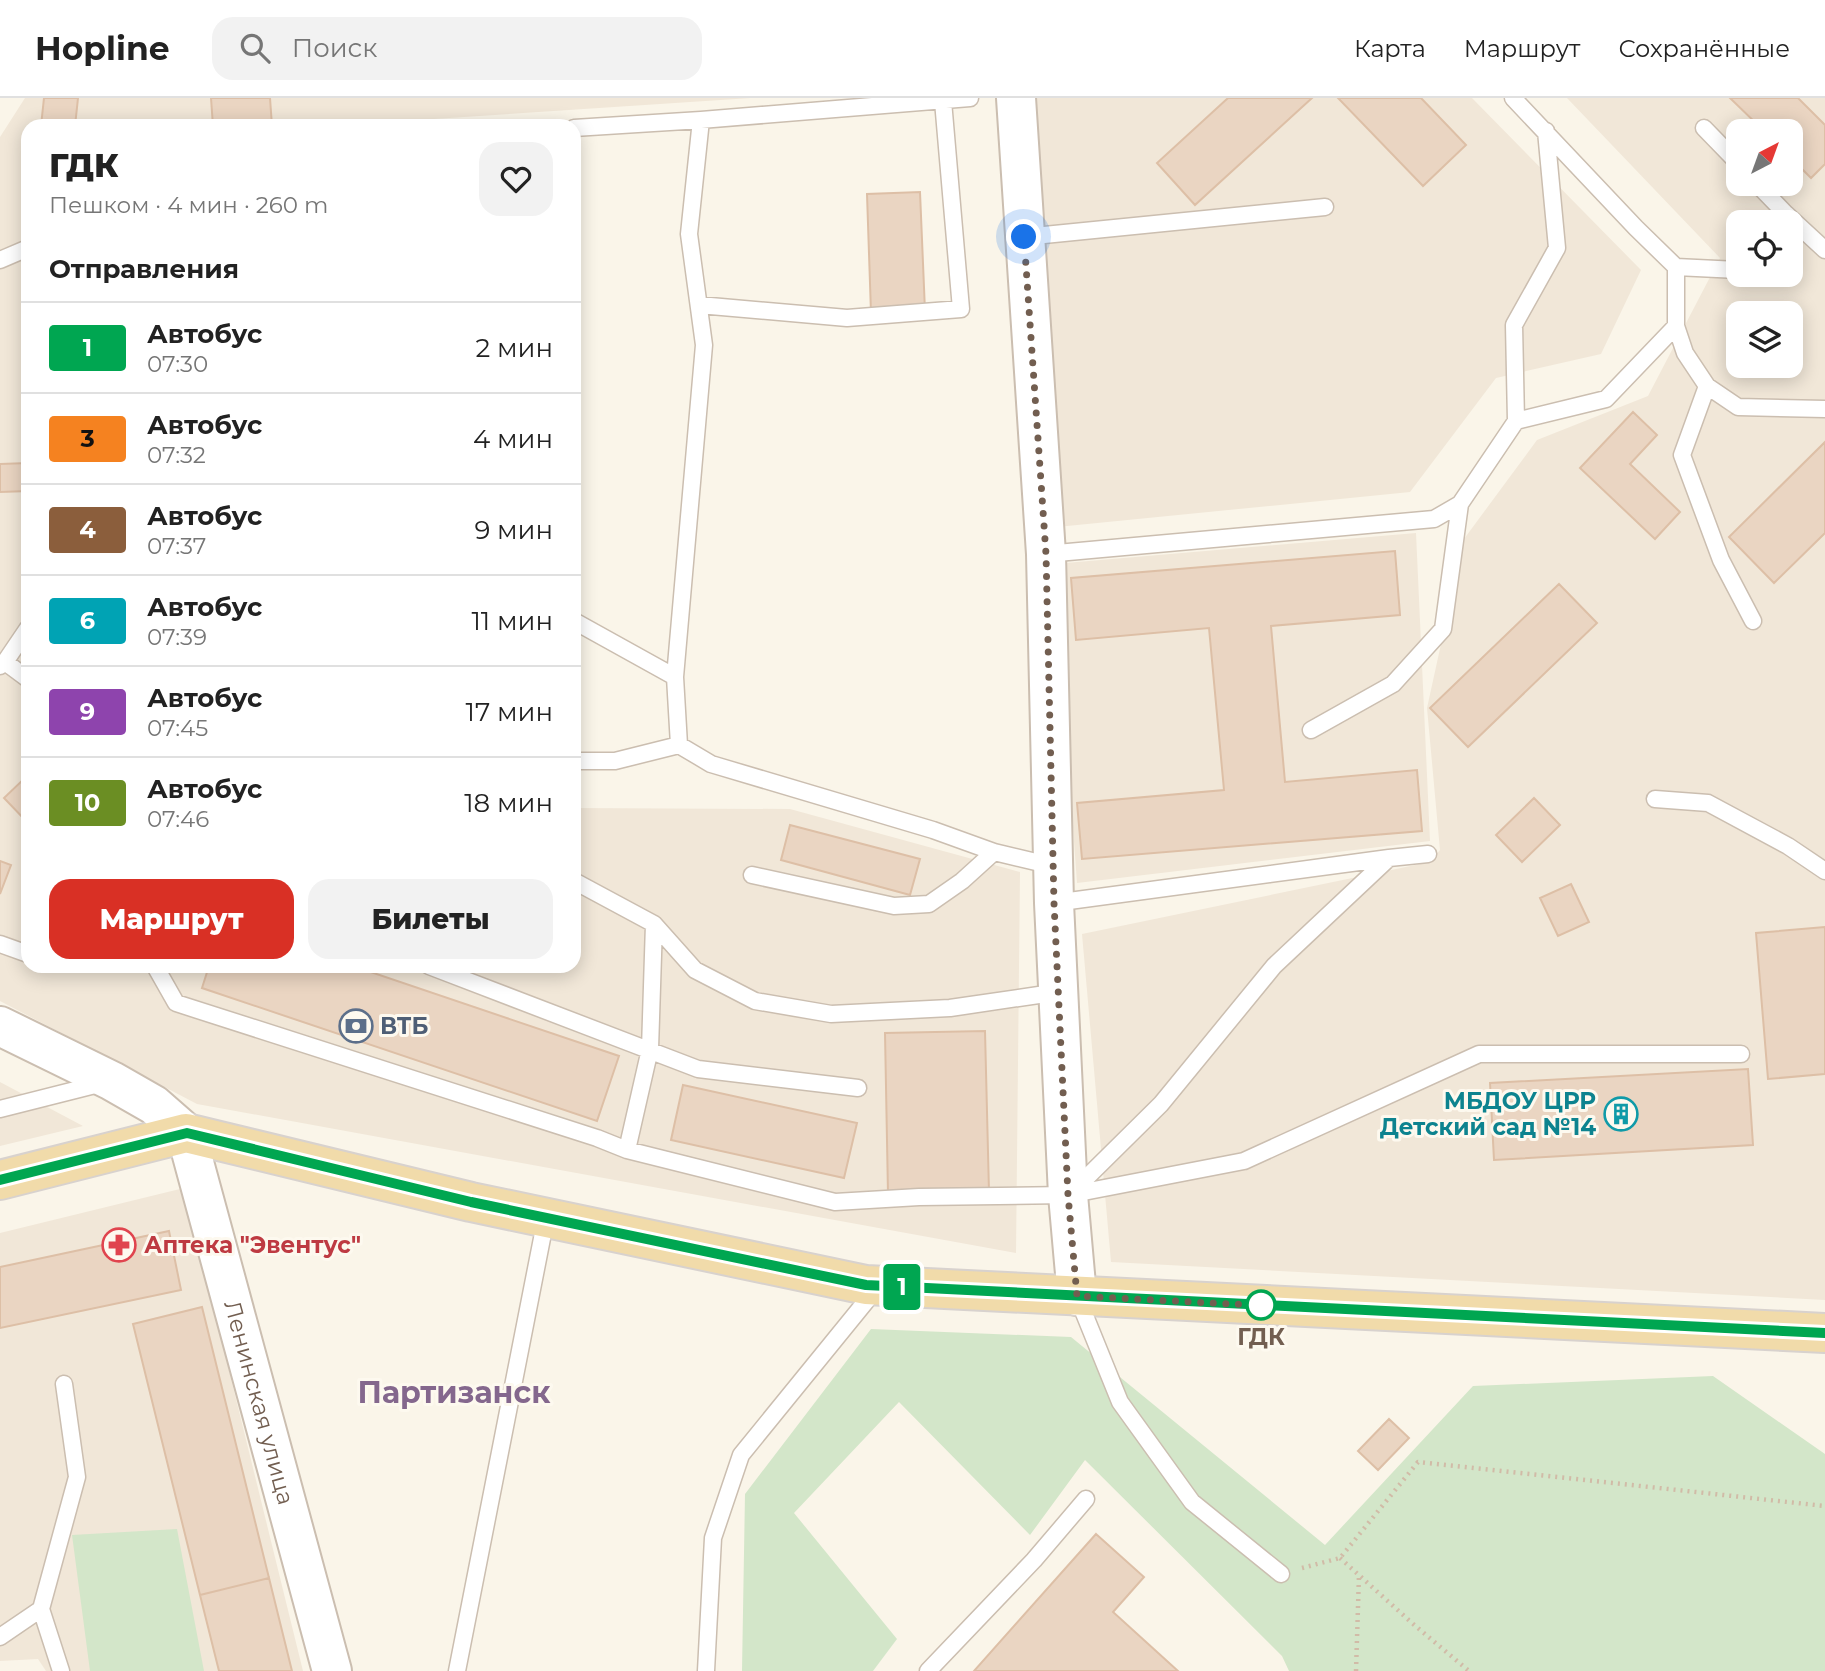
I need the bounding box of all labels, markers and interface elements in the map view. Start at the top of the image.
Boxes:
search box [212,17,702,80]
text: Hopline [35,28,170,68]
icon: search [236,29,274,67]
text: Поиск [292,32,377,64]
text: Карта [1354,34,1426,63]
text: Маршрут [1464,34,1580,63]
text: Сохранённые [1618,34,1790,63]
north arrow [1726,119,1802,196]
map controls [1726,119,1803,378]
button: heart [479,142,553,216]
text: ГДК [49,145,119,185]
text: Пешком · 4 мин · 260 m [49,191,328,219]
button: locate [1726,210,1803,287]
your location [1006,219,1041,254]
text: Отправления [49,253,239,285]
button: layers [1726,301,1803,378]
text: Автобус [147,318,262,350]
text: 2 мин [475,332,553,364]
text: 1 [83,333,92,362]
text: 07:30 [147,350,208,378]
text: Автобус [147,409,262,441]
text: 4 мин [473,423,553,455]
text: 3 [80,424,95,453]
text: 07:32 [147,441,206,469]
text: Автобус [147,500,262,532]
text: 9 мин [474,514,553,546]
text: 4 [79,515,96,544]
text: 07:37 [147,532,206,560]
text: Автобус [147,591,262,623]
text: 11 мин [471,605,553,637]
text: 6 [80,606,95,635]
text: 07:39 [147,623,207,651]
text: Автобус [147,682,262,714]
text: 17 мин [466,696,553,728]
text: 9 [80,697,95,726]
text: 07:45 [147,714,208,742]
text: Автобус [147,773,262,805]
text: 18 мин [464,787,553,819]
text: 10 [75,788,100,817]
text: 07:46 [147,805,209,833]
button: Маршрут [49,879,294,959]
button: Билеты [308,879,553,959]
bank icon: ВТБ [337,1007,375,1045]
place label: ВТБ [380,1012,428,1040]
place label: МБДОУ ЦРР Детский сад №14 [1380,1087,1596,1141]
building icon: МБДОУ ЦРР Детский сад №14 [1602,1095,1640,1133]
pharmacy icon: Аптека "Эвентус" [100,1226,138,1264]
place label: Аптека "Эвентус" [144,1231,361,1259]
line badge: 1 [879,1264,925,1310]
text: 1 [897,1272,907,1301]
marker: ГДК [1246,1290,1276,1320]
street label: Ленинская улица [218,1297,300,1508]
place label: ГДК [1237,1323,1285,1351]
district label: Партизанск [358,1374,551,1411]

